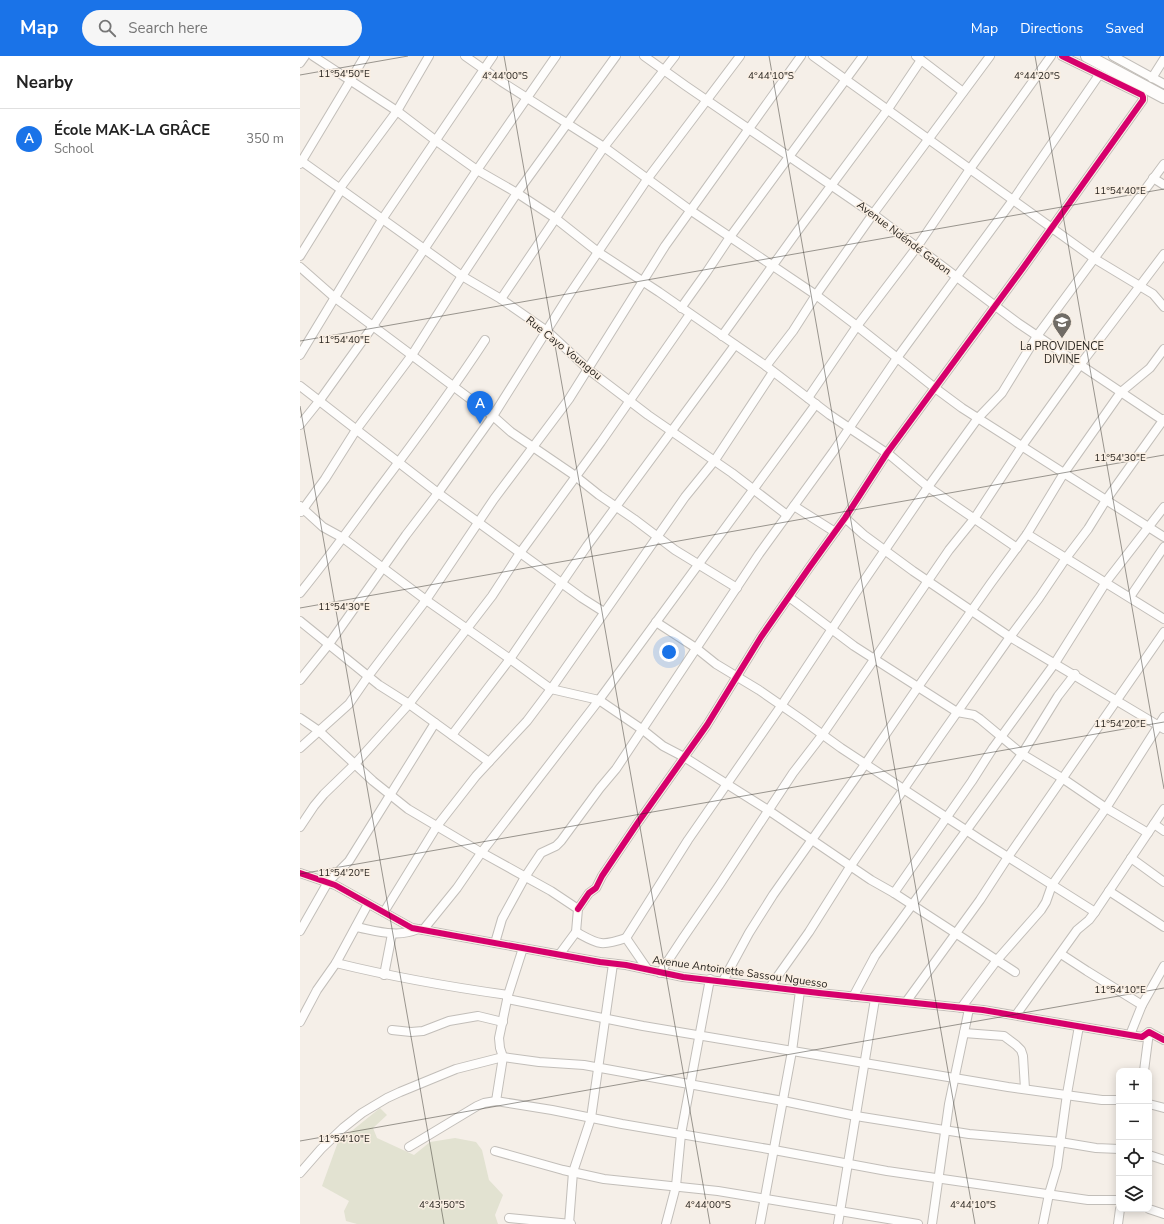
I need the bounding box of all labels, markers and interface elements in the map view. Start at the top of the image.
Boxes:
search box [82,10,362,46]
text: Map [20,15,58,41]
icon: search [96,17,118,39]
text: Search here [128,18,208,38]
text: Map [971,19,998,38]
text: Directions [1020,19,1083,38]
text: Saved [1105,19,1144,38]
text: 11°54'50"E [318,67,370,81]
text: 4°44'00"S [482,69,528,83]
text: 4°44'10"S [748,69,794,83]
text: 4°44'20"S [1014,69,1060,83]
text: Nearby [16,71,73,94]
text: École MAK-LA GRÂCE [54,120,210,140]
text: A [24,130,34,148]
text: 350 m [246,130,284,148]
text: School [54,140,94,158]
text: 11°54'40"E [1094,184,1146,198]
street label: Avenue Ndéndé Gabon [854,198,954,278]
school or university icon: La PROVIDENCE DIVINE [1051,311,1073,339]
street label: Rue Cayo Voungou [523,313,605,383]
text: 11°54'40"E [318,333,370,347]
place label: La PROVIDENCE DIVINE [1020,339,1104,367]
pin: A [467,391,493,424]
text: 11°54'30"E [1094,451,1146,465]
text: 11°54'30"E [318,600,370,614]
your location [659,642,679,662]
text: 11°54'20"E [1094,717,1146,731]
text: 11°54'20"E [318,866,370,880]
street label: Avenue Antoinette Sassou Nguesso [651,952,829,992]
text: 11°54'10"E [1094,983,1146,997]
map controls [1116,1068,1152,1212]
button: + [1116,1068,1152,1104]
button: − [1116,1104,1152,1140]
text: 11°54'10"E [318,1132,370,1146]
button: locate [1116,1140,1152,1176]
button: layers [1116,1176,1152,1212]
text: 4°43'50"S [419,1198,465,1212]
text: 4°44'00"S [685,1198,731,1212]
text: 4°44'10"S [950,1198,996,1212]

